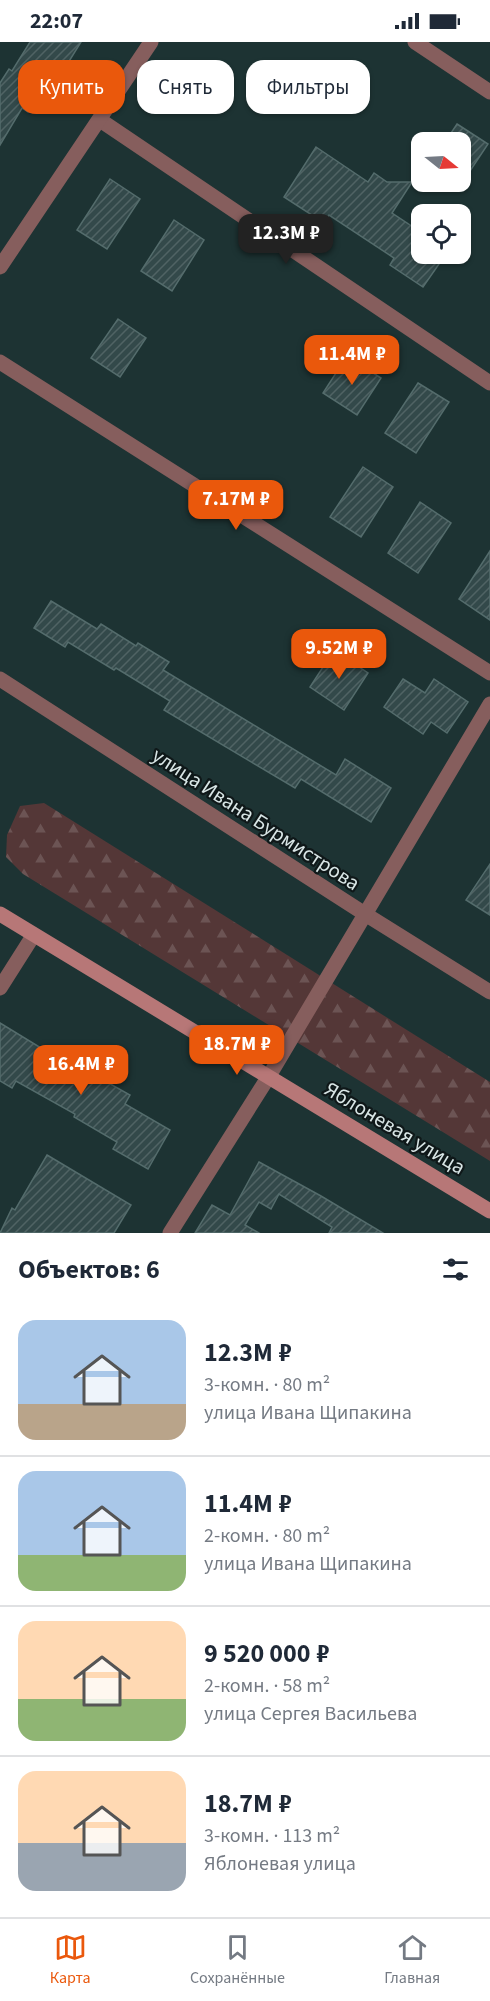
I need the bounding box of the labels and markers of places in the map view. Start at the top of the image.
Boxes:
pin: 12.3M ₽ [231,214,341,265]
pin: 11.4M ₽ [297,335,407,386]
pin: 7.17M ₽ [181,480,291,531]
pin: 9.52M ₽ [284,629,394,680]
pin: 18.7M ₽ [182,1025,292,1076]
pin: 16.4M ₽ [26,1045,136,1096]

